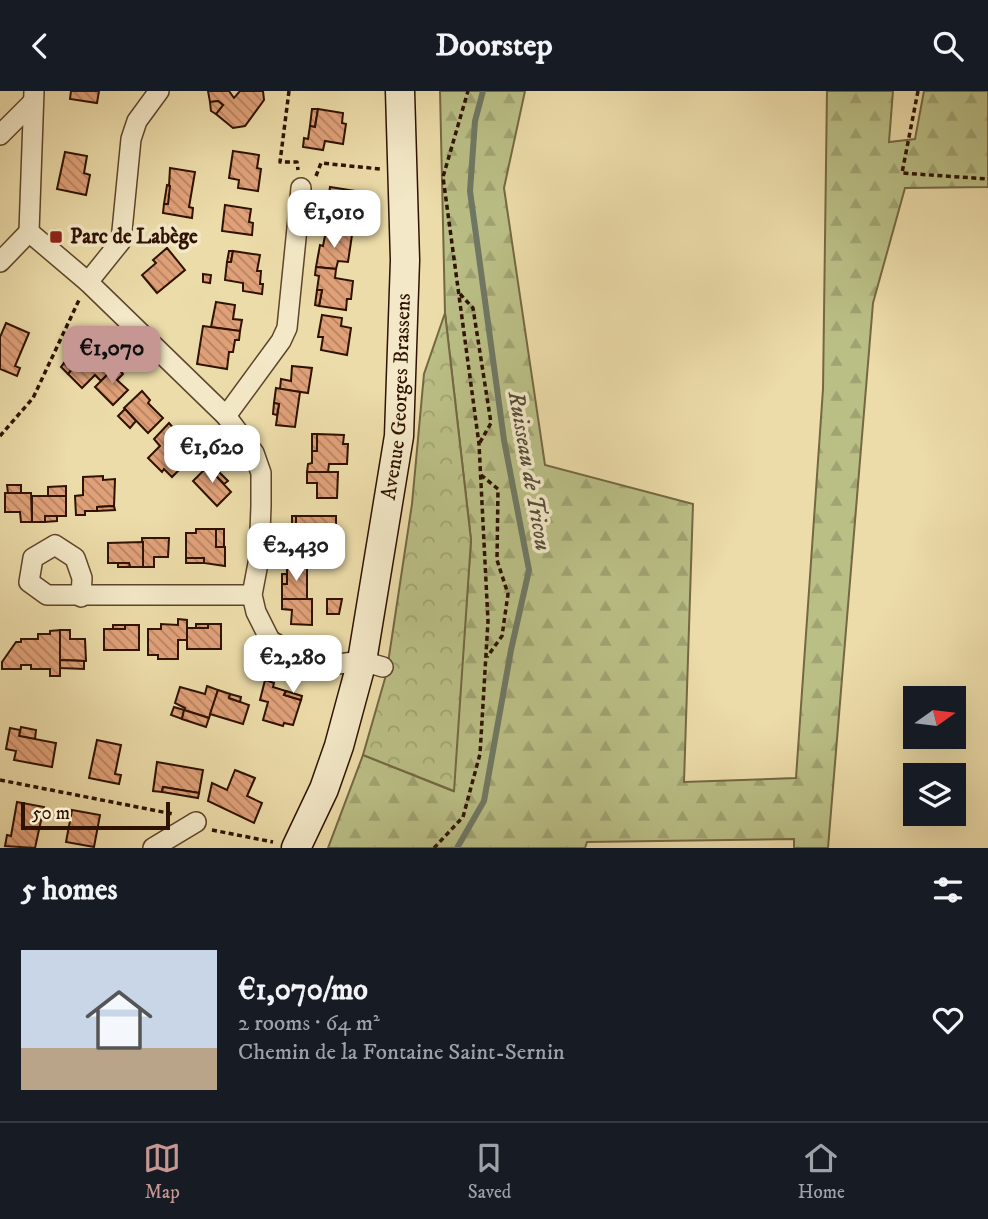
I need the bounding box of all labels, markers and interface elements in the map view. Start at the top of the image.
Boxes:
text: Doorstep [435,26,553,66]
icon: back [21,27,59,65]
icon: search [929,27,967,65]
pin: €1,010 [277,191,391,250]
text: €1,010 [303,198,365,227]
place label: Parc de Labège [70,224,198,250]
marker: Parc de Labège [48,229,64,245]
street label: Avenue Georges Brassens [376,293,417,502]
pin: €1,070 [55,327,169,386]
text: €1,070 [80,334,145,363]
water label: Ruisseau de Tricou [501,388,557,553]
pin: €1,620 [155,425,269,485]
text: €1,620 [180,433,244,462]
pin: €2,430 [239,524,353,583]
text: €2,430 [263,531,329,560]
pin: €2,280 [236,635,350,695]
text: €2,280 [260,643,326,672]
north arrow [903,686,966,749]
map controls [903,686,966,826]
button: layers [903,763,966,826]
scale bar [21,799,170,831]
text: 50 m [32,802,70,825]
icon: filters [929,871,967,909]
text: 5 homes [21,872,117,909]
text: €1,070/mo [238,972,368,1009]
icon: home [77,978,161,1062]
icon: heart [929,1001,967,1039]
text: 2 rooms · 64 m² [238,1009,380,1038]
text: Chemin de la Fontaine Saint-Sernin [238,1038,565,1067]
tab: Map [143,1139,181,1204]
tab: Saved [468,1139,511,1204]
tab: Home [798,1139,845,1204]

